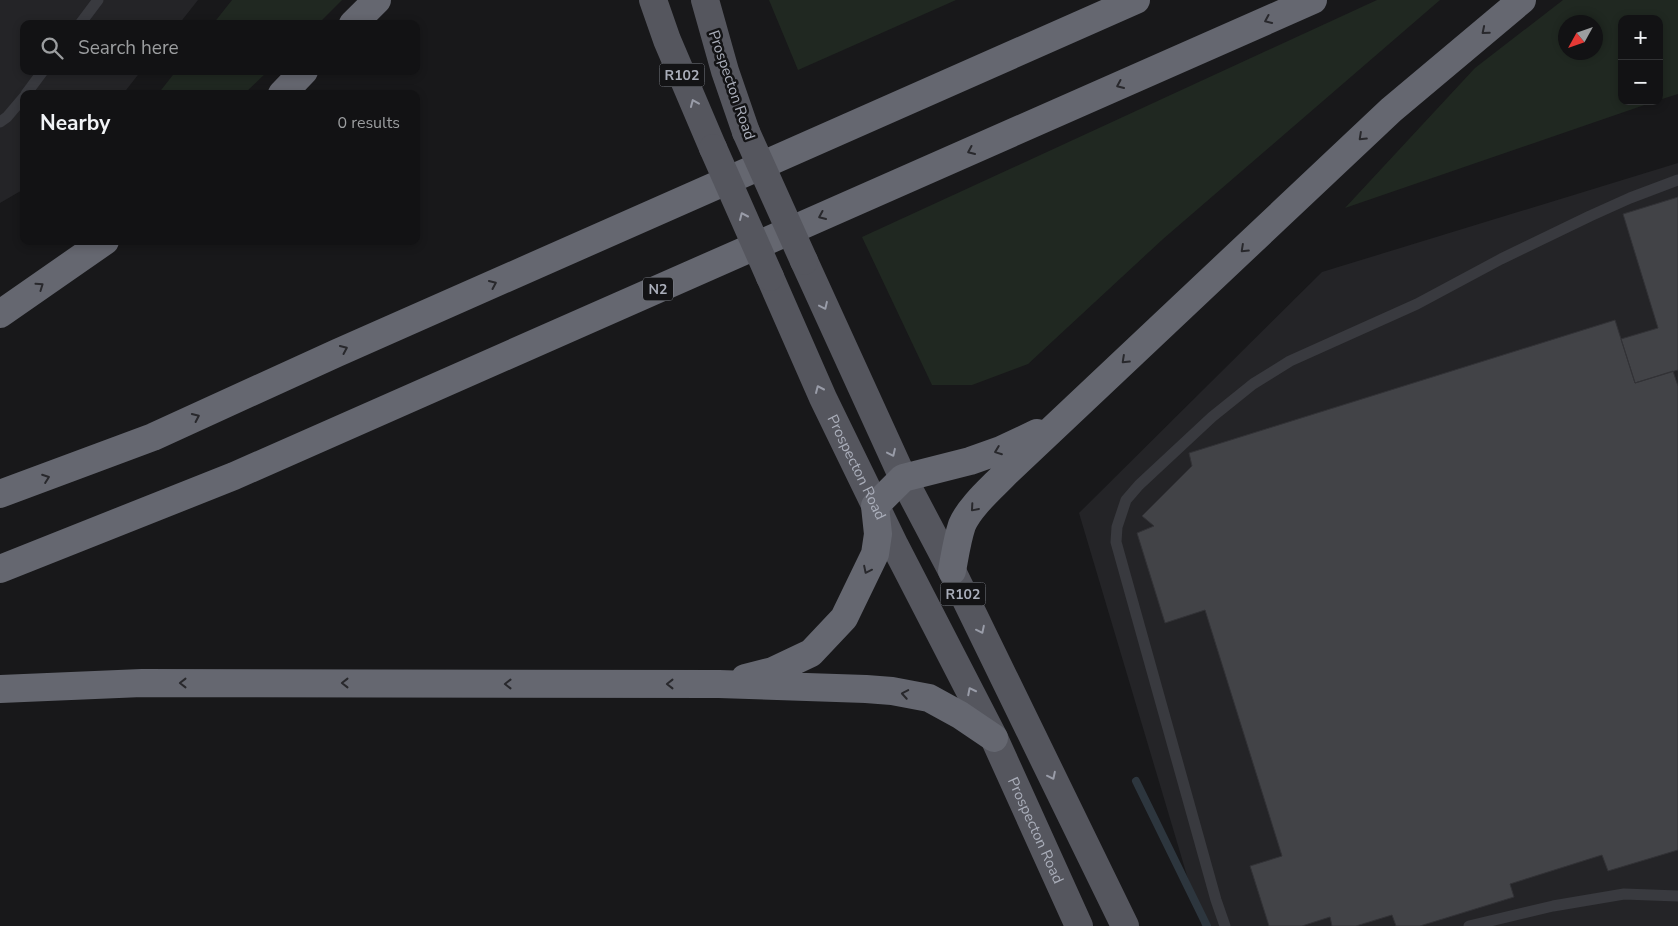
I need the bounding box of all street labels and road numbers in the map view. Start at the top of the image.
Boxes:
street label: Prospecton Road [704,28,760,142]
road number: R102 [660,64,704,86]
road number: N2 [643,278,673,300]
street label: Prospecton Road [823,411,891,523]
road number: R102 [940,582,986,606]
street label: Prospecton Road [1003,774,1068,887]

